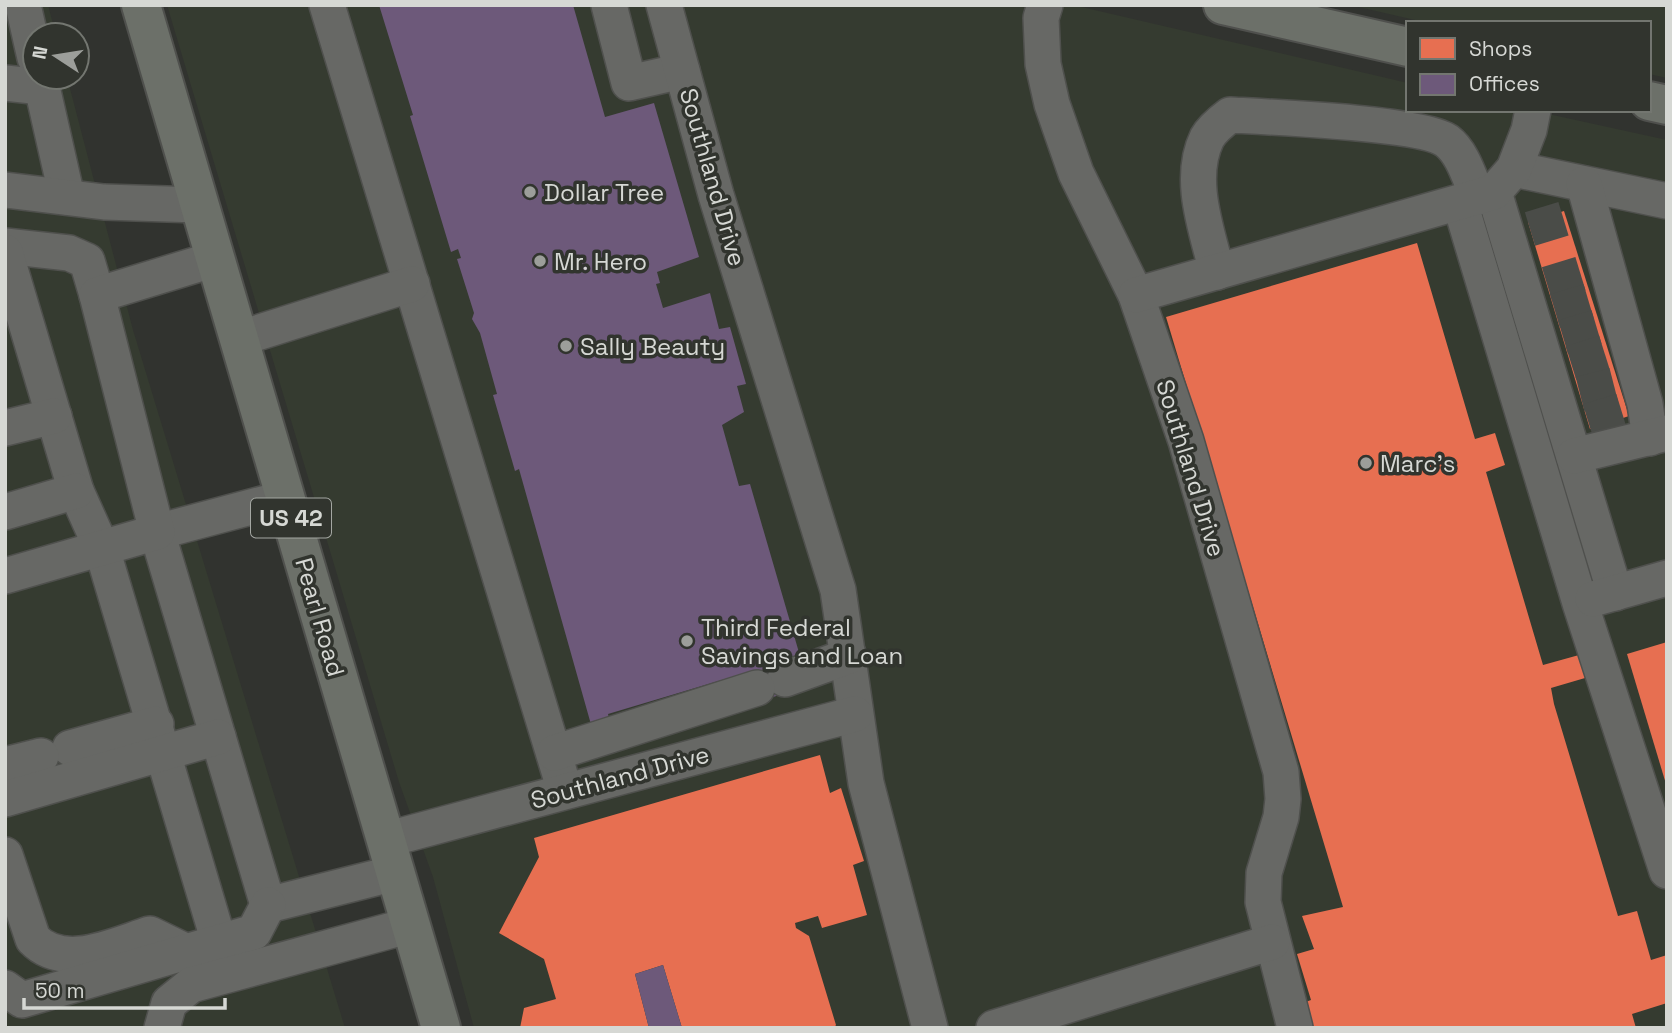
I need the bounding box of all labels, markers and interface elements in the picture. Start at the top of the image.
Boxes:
north arrow [21,21,91,91]
legend [1406,21,1651,112]
text: Shops [1469,35,1532,62]
text: N [26,44,53,61]
text: Offices [1469,70,1540,97]
street label: Southland Drive [673,85,753,269]
place label: Dollar Tree [544,177,664,208]
marker: Dollar Tree [522,184,538,200]
place label: Mr. Hero [554,246,647,277]
marker: Mr. Hero [532,253,548,269]
place label: Sally Beauty [580,331,725,362]
marker: Sally Beauty [558,338,574,354]
street label: Southland Drive [1149,376,1233,560]
place label: Marc's [1380,448,1455,479]
marker: Marc's [1358,455,1374,471]
road number: US 42 [251,498,331,538]
street label: Pearl Road [288,554,352,680]
place label: Third Federal Savings and Loan [701,612,903,671]
marker: Third Federal Savings and Loan [679,633,695,649]
street label: Southland Drive [527,738,713,816]
scale bar [24,967,226,1011]
text: 50 m [35,977,85,1004]

